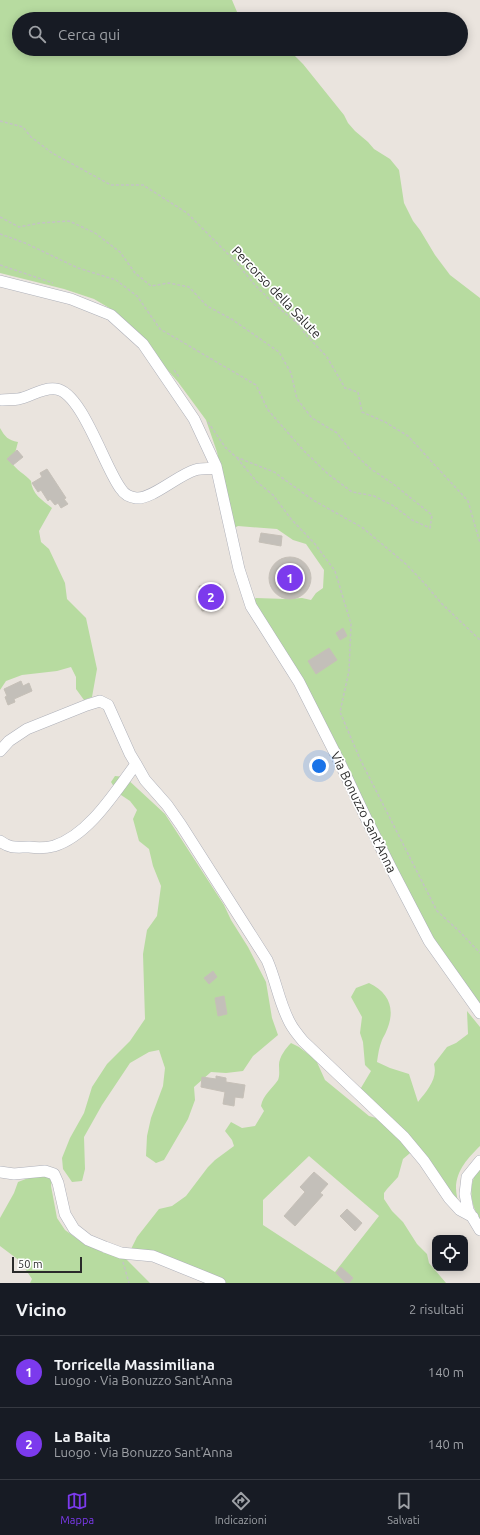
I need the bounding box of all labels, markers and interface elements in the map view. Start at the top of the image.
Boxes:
search box [12,12,468,56]
icon: search [26,23,48,45]
text: Cerca qui [58,26,120,43]
street label: Percorso della Salute [230,243,324,341]
pin: 1 [277,563,303,593]
pin: 2 [198,582,224,612]
street label: Via Bonuzzo Sant'Anna [329,749,399,875]
your location [309,756,329,776]
map controls [432,1235,468,1271]
button: locate [432,1235,468,1271]
scale bar [12,1255,82,1274]
text: 50 m [18,1258,42,1270]
text: Vicino [16,1300,66,1319]
text: 2 risultati [409,1302,464,1316]
text: Torricella Massimiliana [54,1356,215,1373]
text: 1 [25,1365,33,1379]
text: 140 m [428,1365,464,1379]
text: Luogo · Via Bonuzzo Sant'Anna [54,1373,233,1387]
text: La Baita [54,1428,111,1445]
text: 2 [25,1437,33,1451]
text: 140 m [428,1437,464,1451]
text: Luogo · Via Bonuzzo Sant'Anna [54,1445,233,1459]
tab: Mappa [60,1490,94,1526]
tab: Indicazioni [215,1490,267,1526]
tab: Salvati [387,1490,420,1526]

